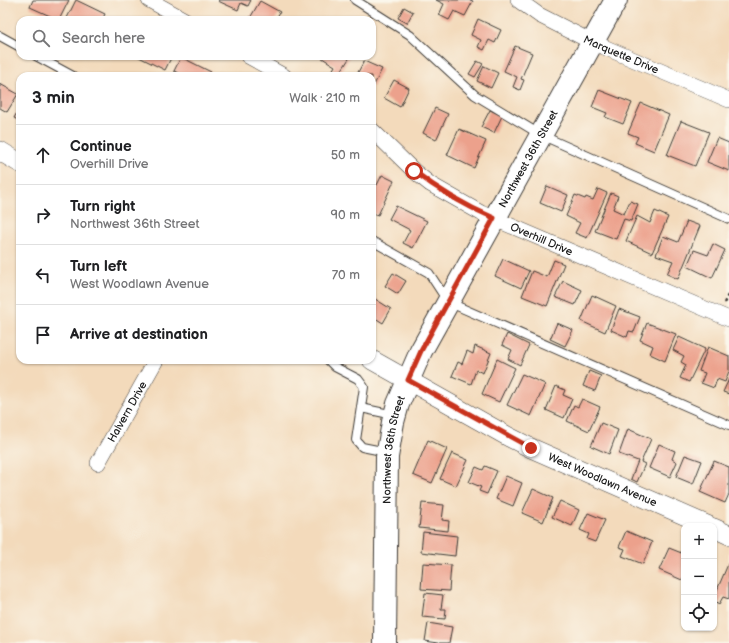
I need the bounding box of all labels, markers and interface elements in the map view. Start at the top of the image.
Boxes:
search box [16,16,376,60]
icon: search [30,27,52,49]
text: Search here [62,29,145,48]
street label: Marquette Drive [581,33,661,77]
text: 3 min [32,88,75,108]
text: Walk · 210 m [289,90,360,106]
street label: Northwest 36th Street [496,107,561,210]
text: Continue [70,137,132,156]
icon: ahead [32,144,54,166]
text: 50 m [331,147,360,163]
text: Overhill Drive [70,156,149,172]
route start [405,162,423,180]
text: Turn right [70,197,135,216]
icon: right [32,204,54,226]
text: 90 m [331,207,360,223]
text: Northwest 36th Street [70,216,199,232]
street label: Overhill Drive [508,220,575,259]
text: Turn left [70,257,127,276]
icon: left [32,264,54,286]
text: 70 m [332,267,360,283]
text: West Woodlawn Avenue [70,276,209,292]
icon: arrive [32,324,54,346]
text: Arrive at destination [70,325,208,344]
street label: Halvern Drive [105,379,150,444]
street label: Northwest 36th Street [380,393,408,504]
route end [522,439,540,457]
street label: West Woodlawn Avenue [546,450,659,510]
map controls [681,523,717,631]
button: + [681,523,717,559]
button: − [681,559,717,595]
button: locate [681,595,717,631]

